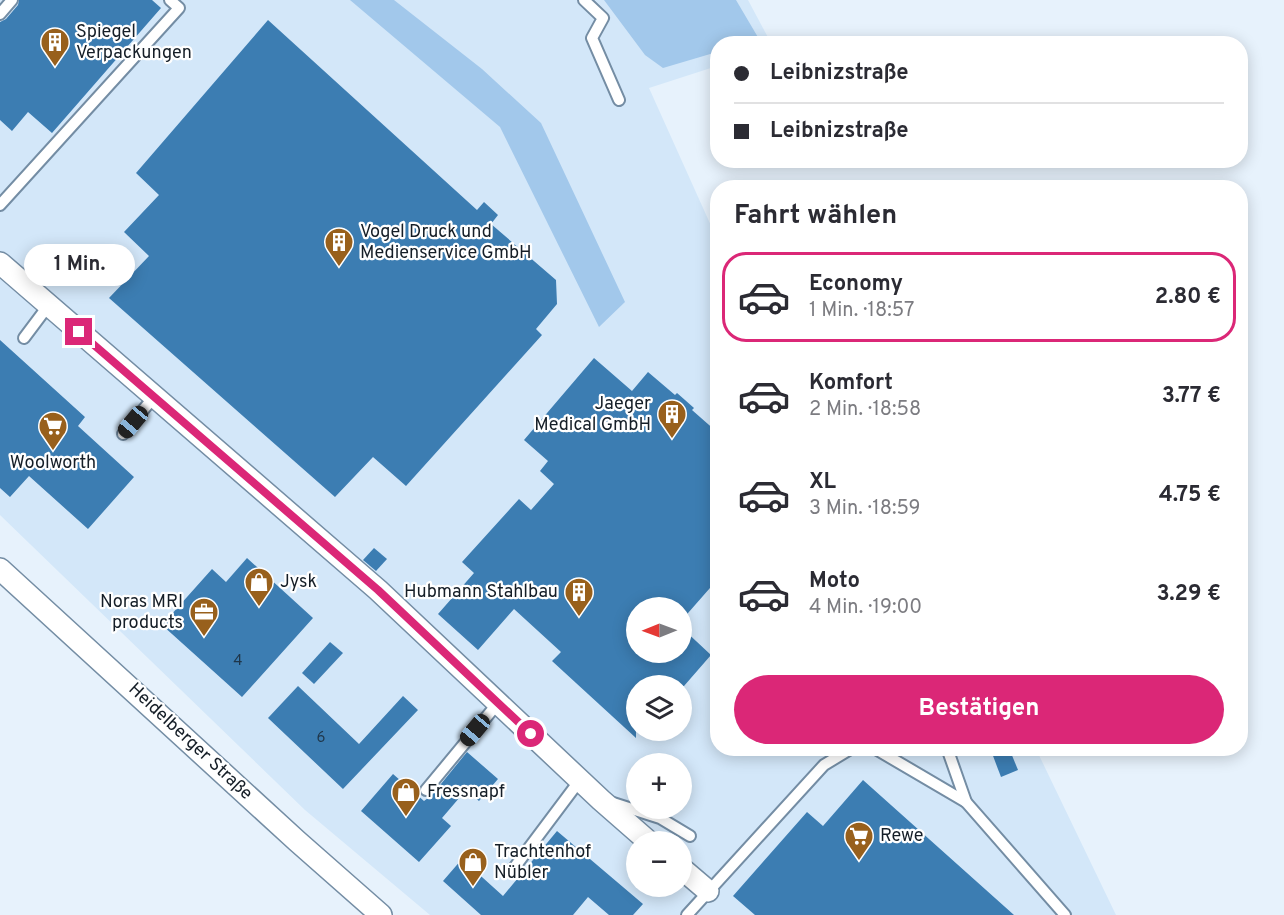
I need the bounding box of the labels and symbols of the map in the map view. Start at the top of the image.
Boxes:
place label: Spiegel Verpackungen [76,21,192,65]
building icon: Spiegel Verpackungen [39,26,71,68]
place label: Vogel Druck und Medienservice GmbH [360,221,532,265]
building icon: Vogel Druck und Medienservice GmbH [323,226,355,268]
callout: 1 Min. [23,245,134,287]
route end [65,318,92,345]
place label: Jaeger Medical GmbH [534,393,651,437]
building icon: Jaeger Medical GmbH [656,398,688,440]
car [115,402,151,442]
supermarket icon: Woolworth [37,410,69,452]
place label: Woolworth [10,452,96,475]
shop icon: Jysk [243,566,275,608]
place label: Jysk [280,571,317,594]
building icon: Hubmann Stahlbau [563,576,595,618]
place label: Hubmann Stahlbau [404,581,558,604]
place label: Noras MRI products [100,591,183,635]
office icon: Noras MRI products [188,596,220,638]
north arrow [626,597,692,663]
house number: 4 [233,652,243,671]
street label: Heidelberger Straße [123,678,257,806]
car [457,710,493,750]
route start [517,720,544,747]
house number: 6 [317,729,326,748]
shop icon: Fressnapf [390,776,422,818]
place label: Fressnapf [427,781,505,804]
supermarket icon: Rewe [843,820,875,862]
place label: Rewe [880,825,923,848]
place label: Trachtenhof Nübler [494,841,591,885]
shop icon: Trachtenhof Nübler [457,846,489,888]

